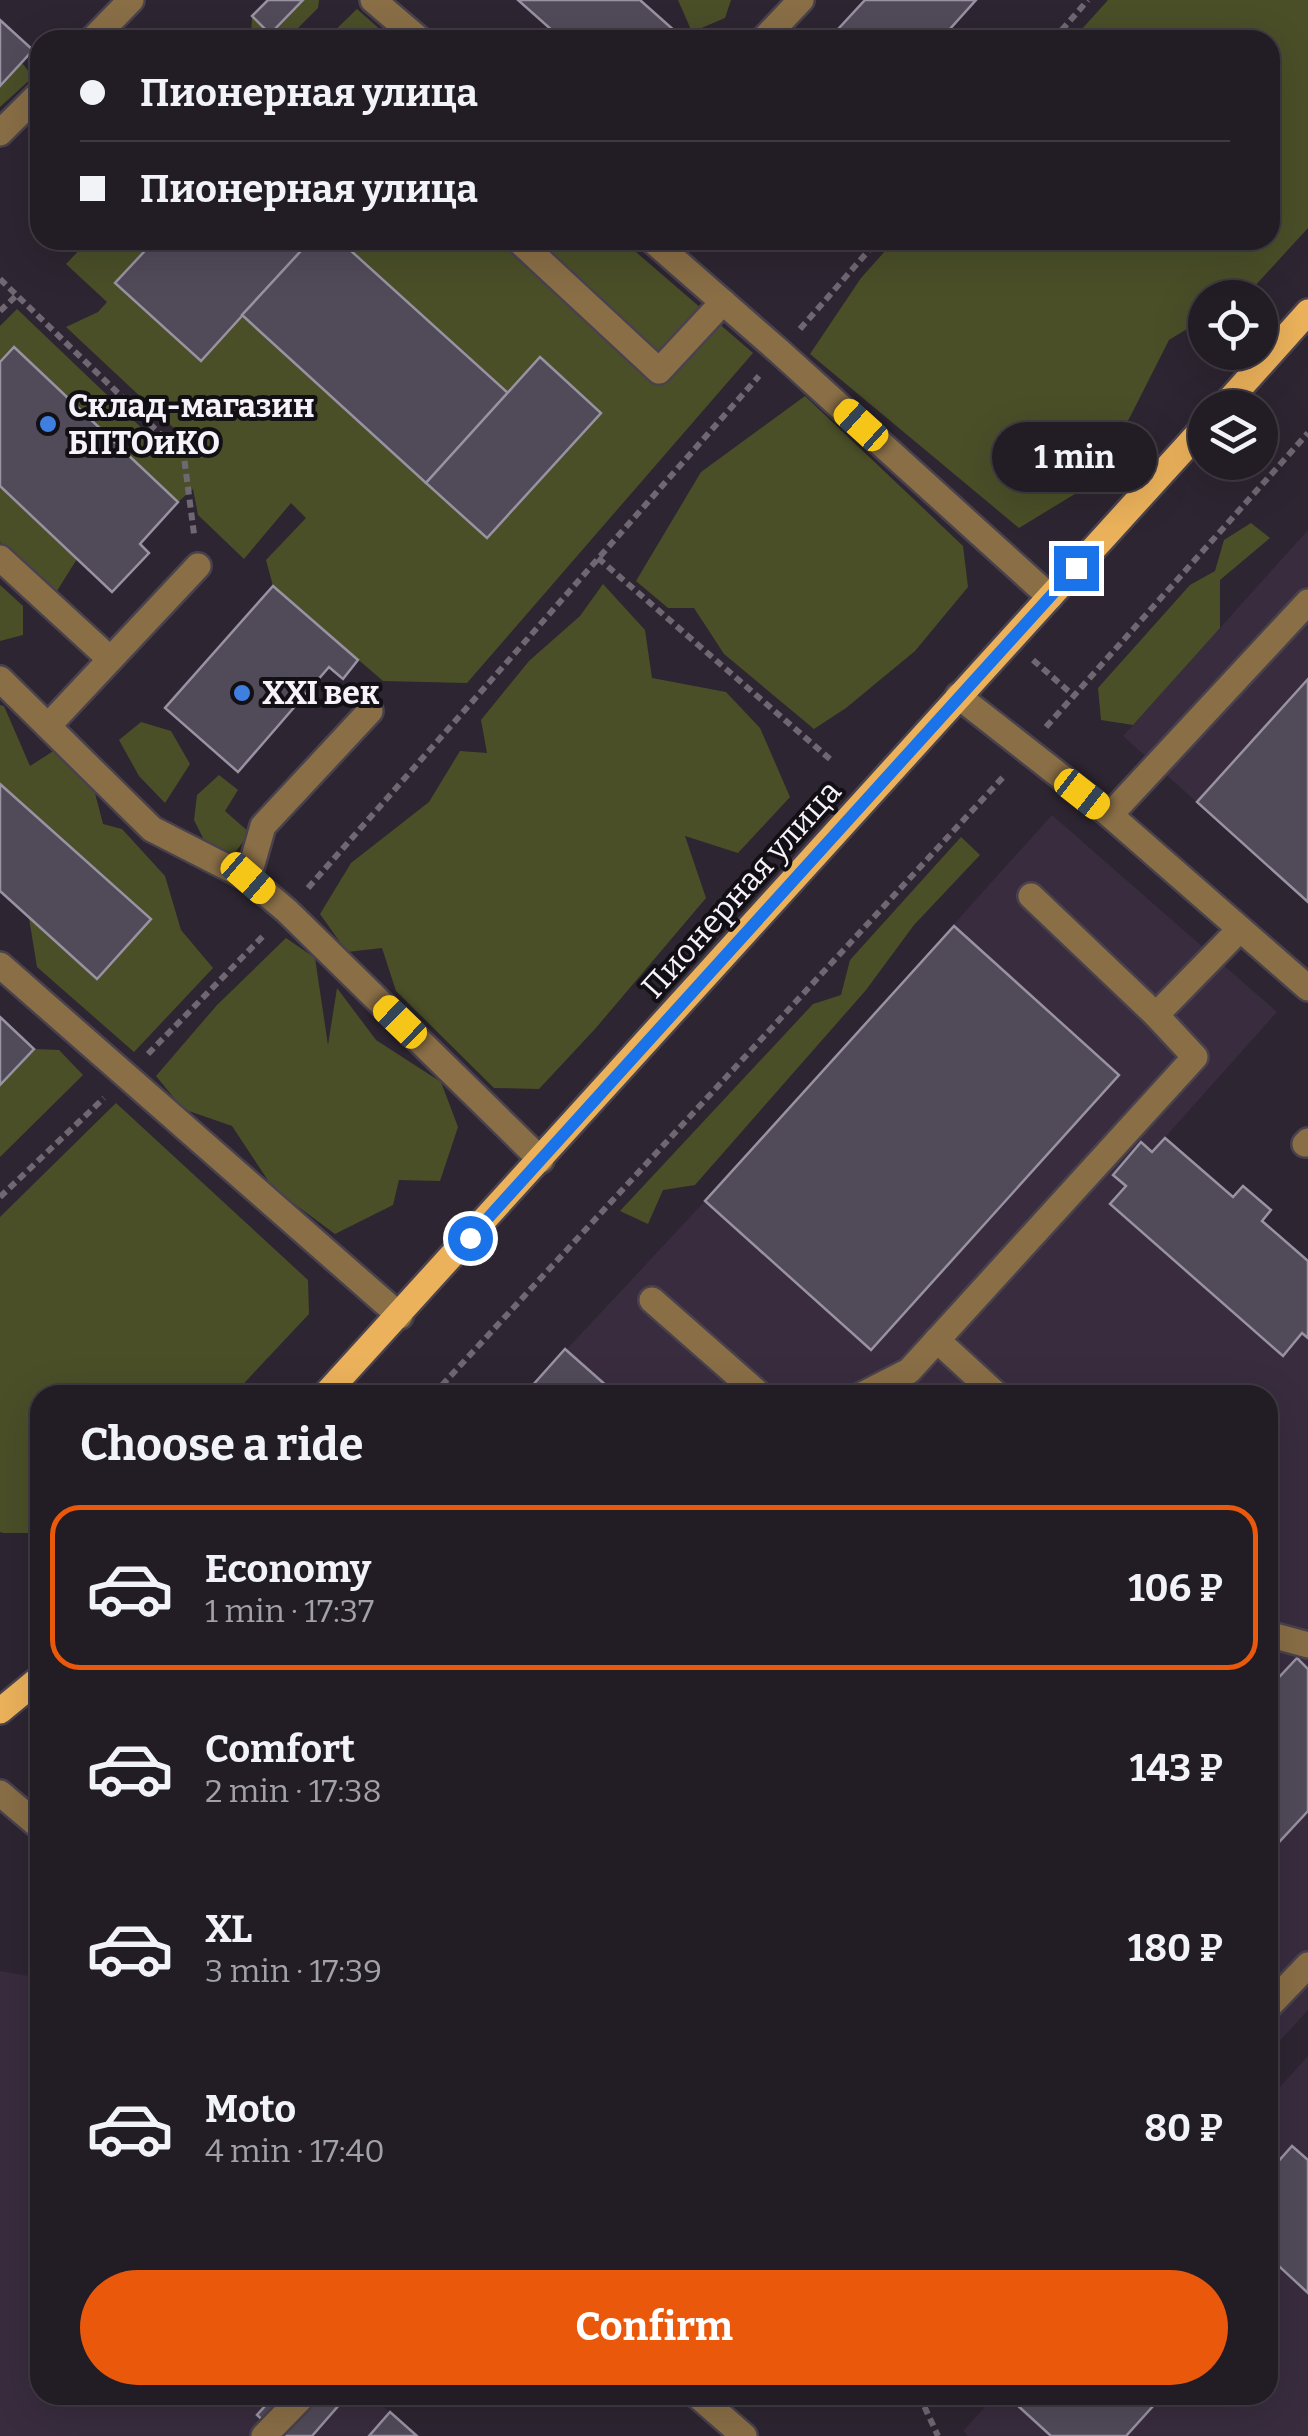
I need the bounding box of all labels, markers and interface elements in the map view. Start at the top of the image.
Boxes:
text: Пионерная улица [140,70,478,116]
text: Пионерная улица [140,166,478,212]
map controls [1188,280,1278,480]
button: locate [1188,280,1278,370]
place label: Склад-магазин БПТОиКО [68,387,314,462]
button: layers [1188,390,1278,480]
car [829,394,893,456]
marker: Склад-магазин БПТОиКО [37,413,59,435]
callout: 1 min [994,423,1158,493]
text: 1 min [1034,438,1115,476]
route end [1054,546,1099,591]
place label: XXI век [262,674,380,712]
marker: XXI век [231,682,253,704]
car [1049,764,1115,824]
street label: Пионерная улица [633,772,849,1006]
car [216,847,280,909]
car [368,990,432,1054]
route start [448,1216,493,1261]
text: Choose a ride [80,1418,363,1472]
icon: car [85,1543,175,1633]
text: Economy [205,1546,371,1592]
text: 106 ₽ [1128,1565,1223,1611]
text: 1 min · 17:37 [205,1592,374,1630]
icon: car [85,1723,175,1813]
text: Comfort [205,1726,355,1772]
text: 143 ₽ [1130,1745,1223,1791]
text: 2 min · 17:38 [205,1772,382,1810]
icon: car [85,1903,175,1993]
text: XL [205,1906,252,1952]
text: 180 ₽ [1128,1925,1223,1971]
text: 3 min · 17:39 [205,1952,382,1990]
icon: car [85,2083,175,2173]
text: Moto [205,2086,296,2132]
text: 80 ₽ [1144,2105,1223,2151]
text: 4 min · 17:40 [205,2132,385,2170]
button: Confirm [80,2270,1228,2385]

